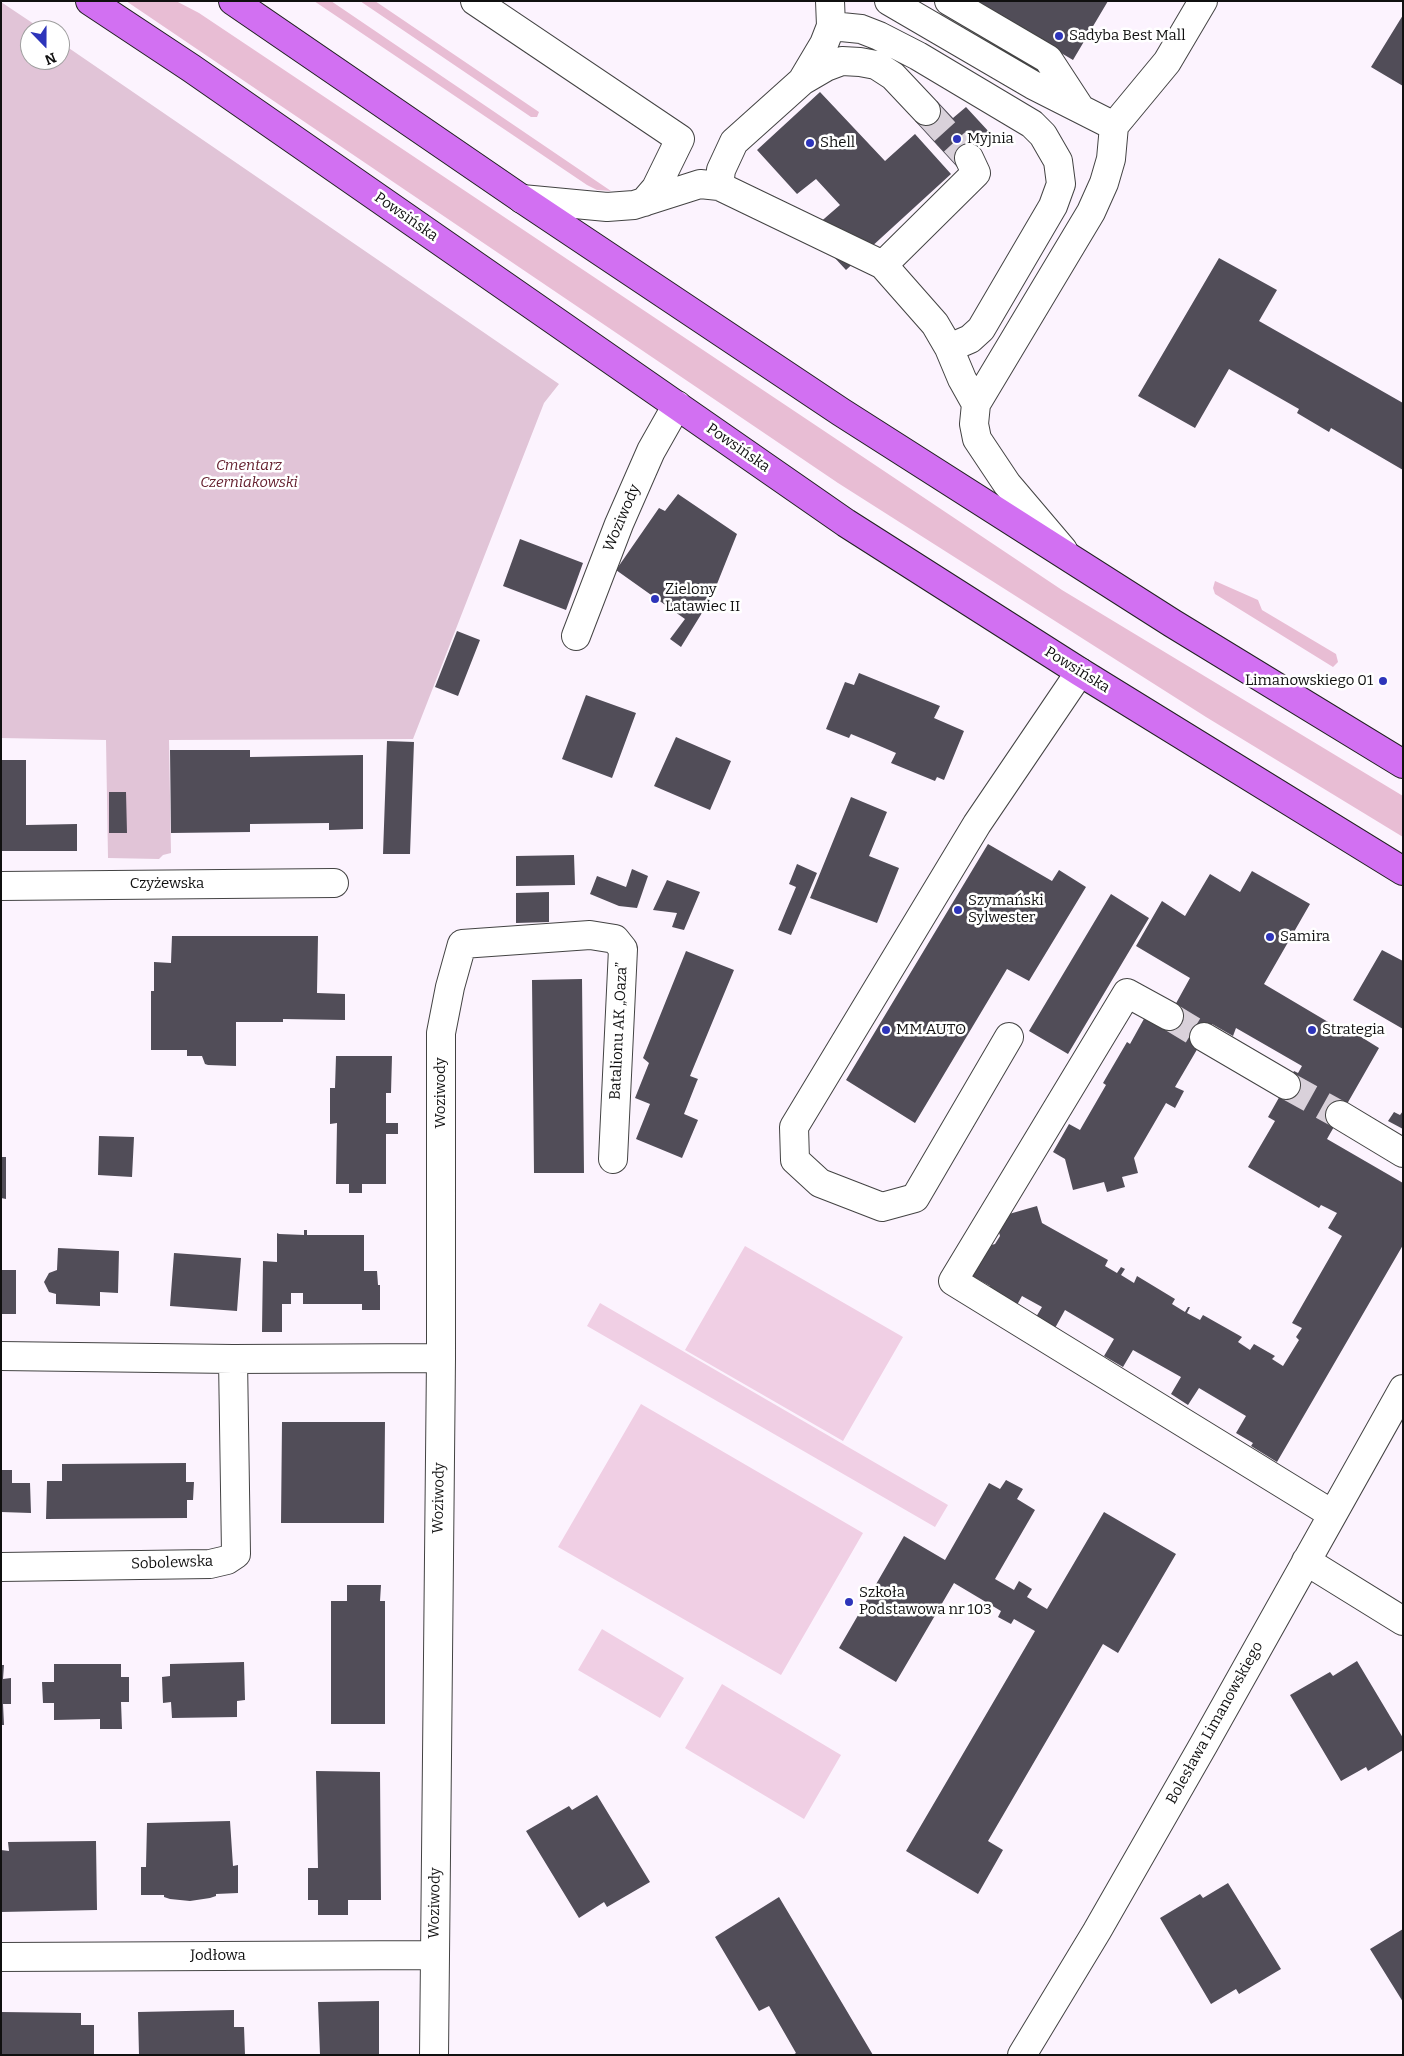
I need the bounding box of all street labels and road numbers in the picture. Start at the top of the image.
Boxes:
street label: Powsińska [371,189,441,245]
street label: Powsińska [703,420,773,476]
street label: Woziwody [600,482,644,554]
street label: Powsińska [1041,643,1113,697]
street label: Czyżewska [130,875,204,893]
street label: Batalionu AK „Oaza” [606,962,632,1100]
street label: Woziwody [432,1057,450,1129]
street label: Woziwody [429,1462,449,1534]
street label: Sobolewska [131,1553,213,1573]
street label: Bolesława Limanowskiego [1163,1639,1267,1807]
street label: Woziwody [425,1867,445,1939]
street label: Jodłowa [190,1947,246,1965]

